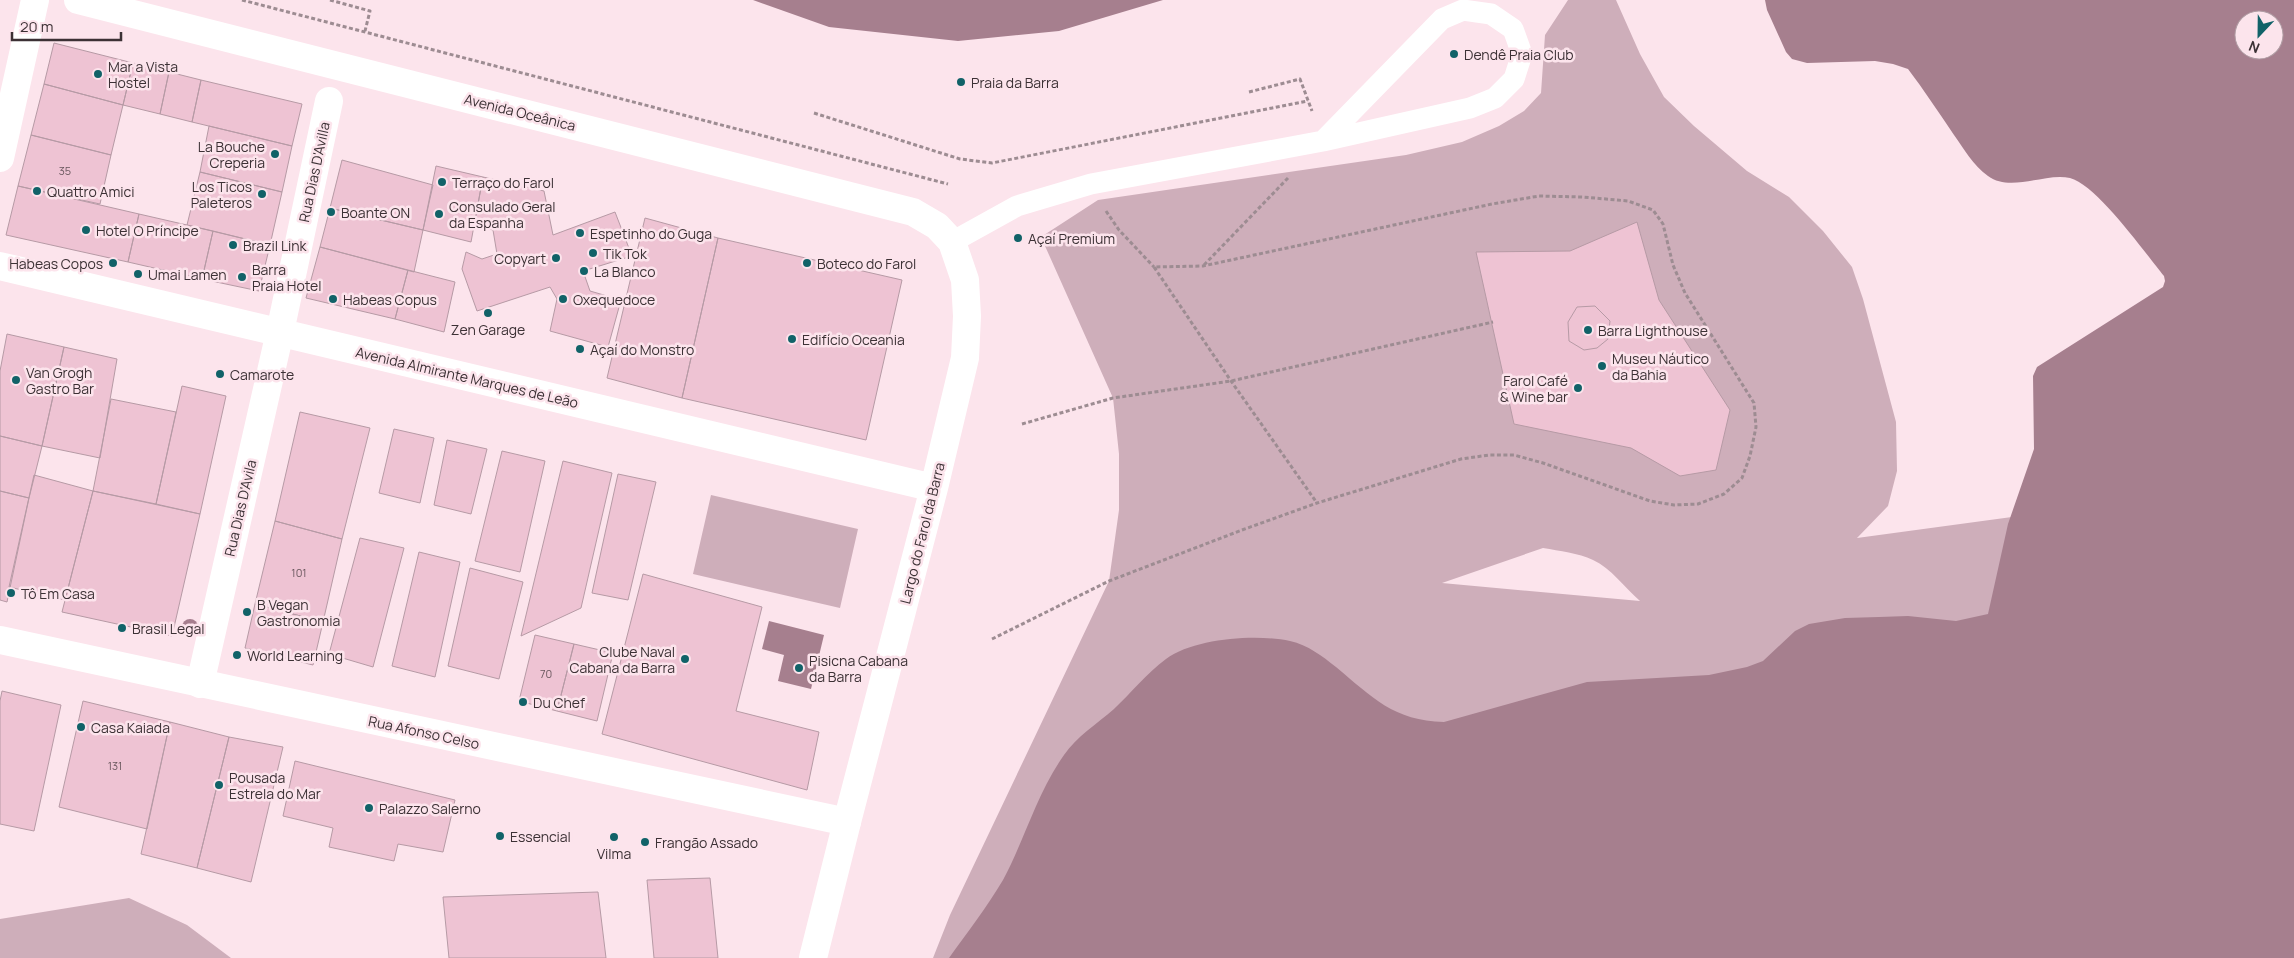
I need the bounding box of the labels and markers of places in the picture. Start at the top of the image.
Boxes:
place label: Dendê Praia Club [1464,45,1574,64]
marker: Dendê Praia Club [1448,48,1460,60]
place label: Mar a Vista Hostel [108,57,178,92]
marker: Mar a Vista Hostel [92,68,104,80]
place label: Praia da Barra [971,73,1059,92]
marker: Praia da Barra [955,76,967,88]
place label: La Bouche Creperia [198,137,265,172]
marker: La Bouche Creperia [269,148,281,160]
place label: Terraço do Farol [452,173,554,192]
marker: Terraço do Farol [436,176,448,188]
place label: Los Ticos Paleteros [191,177,252,212]
place label: Quattro Amici [47,182,134,201]
marker: Quattro Amici [31,185,43,197]
marker: Los Ticos Paleteros [256,188,268,200]
place label: Consulado Geral da Espanha [449,197,556,232]
place label: Boante ON [341,203,410,222]
marker: Boante ON [325,206,337,218]
marker: Consulado Geral da Espanha [433,208,445,220]
place label: Hotel O Príncipe [96,221,199,240]
marker: Hotel O Príncipe [80,224,92,236]
place label: Espetinho do Guga [590,224,712,243]
marker: Espetinho do Guga [574,227,586,239]
place label: Açaí Premium [1028,229,1115,248]
marker: Açaí Premium [1012,232,1024,244]
place label: Brazil Link [243,236,308,255]
marker: Brazil Link [227,239,239,251]
place label: Tik Tok [603,244,648,263]
marker: Tik Tok [587,247,599,259]
place label: Copyart [494,249,546,268]
marker: Copyart [550,252,562,264]
place label: Habeas Copos [9,254,103,273]
place label: Boteco do Farol [817,254,916,273]
marker: Habeas Copos [107,257,119,269]
marker: Boteco do Farol [801,257,813,269]
place label: Barra Praia Hotel [252,260,322,295]
place label: La Blanco [594,262,655,281]
place label: Umai Lamen [148,265,227,284]
marker: La Blanco [578,265,590,277]
marker: Umai Lamen [132,268,144,280]
marker: Barra Praia Hotel [236,271,248,283]
place label: Habeas Copus [343,290,437,309]
place label: Oxequedoce [573,290,655,309]
marker: Habeas Copus [327,293,339,305]
marker: Oxequedoce [557,293,569,305]
marker: Zen Garage [482,307,494,319]
place label: Zen Garage [451,320,525,339]
place label: Barra Lighthouse [1598,321,1708,340]
marker: Barra Lighthouse [1582,324,1594,336]
place label: Edifício Oceania [802,330,905,349]
marker: Edifício Oceania [786,333,798,345]
place label: Açaí do Monstro [590,340,694,359]
marker: Açaí do Monstro [574,343,586,355]
place label: Museu Náutico da Bahia [1612,349,1709,384]
marker: Museu Náutico da Bahia [1596,360,1608,372]
place label: Van Grogh Gastro Bar [26,363,94,398]
place label: Camarote [230,365,294,384]
marker: Camarote [214,368,226,380]
place label: Farol Café & Wine bar [1500,371,1568,406]
marker: Van Grogh Gastro Bar [10,374,22,386]
marker: Farol Café & Wine bar [1572,382,1584,394]
place label: Tô Em Casa [21,584,95,603]
marker: Tô Em Casa [5,587,17,599]
place label: B Vegan Gastronomia [257,595,340,630]
marker: B Vegan Gastronomia [241,606,253,618]
place label: Brasil Legal [132,619,204,638]
marker: Brasil Legal [116,622,128,634]
place label: Clube Naval Cabana da Barra [569,642,675,677]
place label: World Learning [247,646,343,665]
marker: World Learning [231,649,243,661]
place label: Pisicna Cabana da Barra [809,651,908,686]
marker: Clube Naval Cabana da Barra [679,653,691,665]
marker: Pisicna Cabana da Barra [793,662,805,674]
place label: Du Chef [533,693,585,712]
marker: Du Chef [517,696,529,708]
place label: Casa Kaiada [91,718,170,737]
marker: Casa Kaiada [75,721,87,733]
place label: Pousada Estrela do Mar [229,768,321,803]
marker: Pousada Estrela do Mar [213,779,225,791]
place label: Palazzo Salerno [379,799,481,818]
marker: Palazzo Salerno [363,802,375,814]
place label: Essencial [510,827,571,846]
marker: Essencial [494,830,506,842]
marker: Vilma [608,831,620,843]
place label: Frangão Assado [655,833,758,852]
marker: Frangão Assado [639,836,651,848]
place label: Vilma [597,844,631,863]

